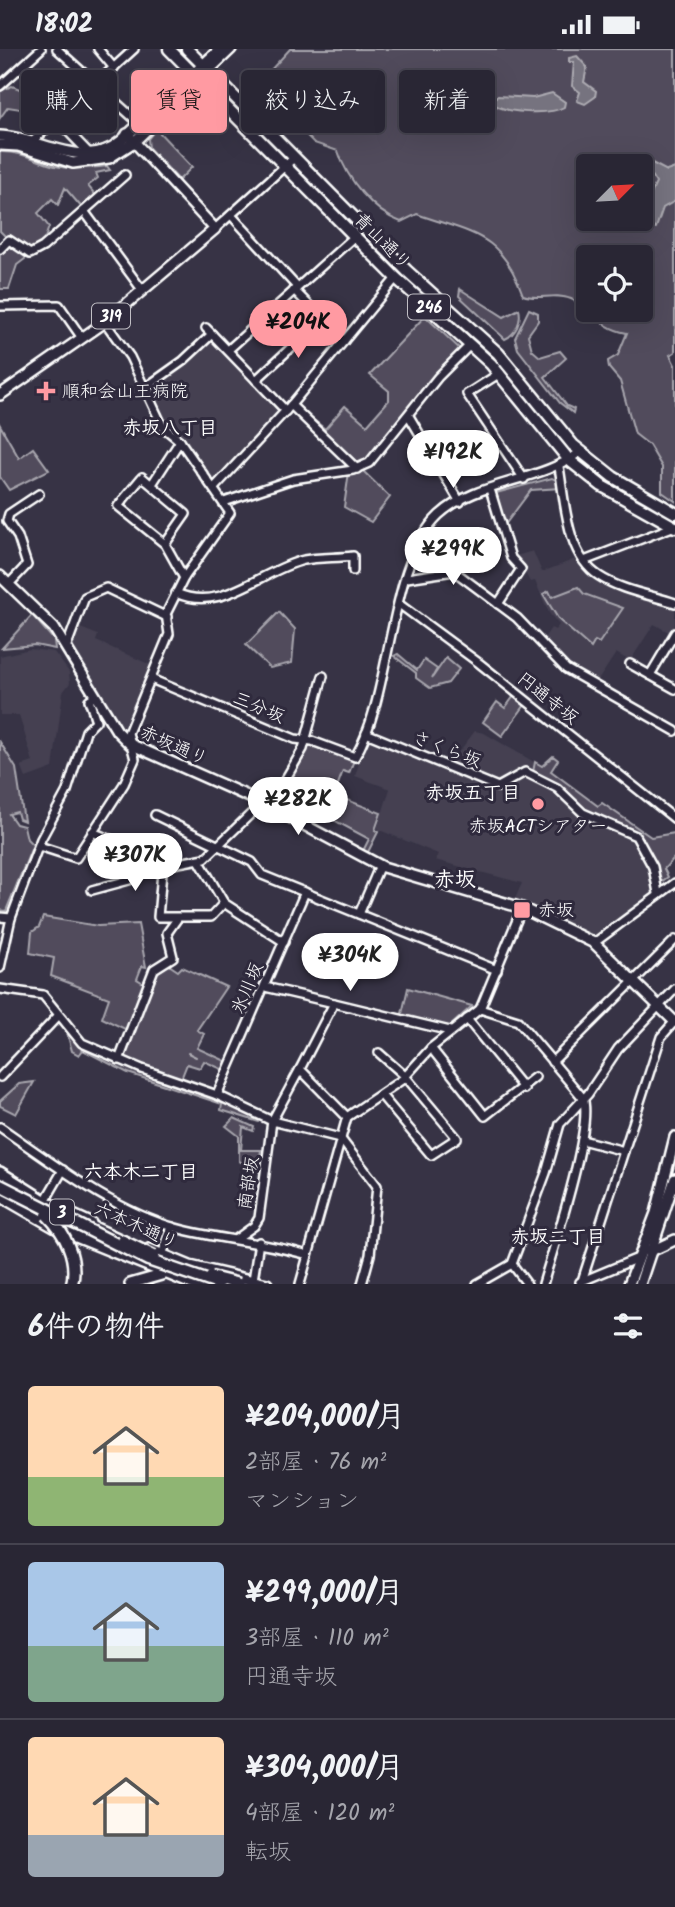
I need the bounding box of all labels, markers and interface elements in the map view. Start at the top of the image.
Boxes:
text: 18:02 [35,4,93,46]
chip: 購入 [21,70,117,133]
chip: 賃貸 [131,70,227,133]
chip: 絞り込み [241,70,385,133]
chip: 新着 [399,70,495,133]
north arrow [576,154,653,231]
map controls [576,154,653,322]
street label: 青山通り [346,206,418,278]
button: locate [576,245,653,322]
road number: 246 [408,295,450,319]
pin: ¥204K [249,301,347,360]
road number: 319 [92,304,130,329]
text: ¥204K [265,305,331,341]
place label: 順和会山王病院 [62,378,188,407]
marker: 順和会山王病院 [36,381,56,401]
district label: 赤坂八丁目 [122,414,218,444]
pin: ¥192K [404,431,502,490]
text: ¥192K [423,435,483,471]
pin: ¥299K [404,527,502,587]
text: ¥299K [421,532,485,568]
street label: 円通寺坂 [510,666,584,733]
street label: 三分坂 [228,684,289,732]
street label: 赤坂通り [135,718,212,774]
street label: さくら坂 [408,724,485,777]
pin: ¥282K [249,777,347,837]
district label: 赤坂五丁目 [425,779,521,809]
text: ¥282K [264,782,332,818]
marker: 赤坂ACTシアター [530,796,546,812]
place label: 赤坂ACTシアター [469,813,607,842]
pin: ¥307K [86,833,184,893]
text: ¥307K [103,838,167,874]
district label: 赤坂 [434,864,476,897]
place label: 赤坂 [538,897,574,926]
marker: 赤坂 [512,900,532,920]
pin: ¥304K [301,933,399,993]
text: ¥304K [318,938,382,974]
street label: 氷川坂 [224,958,272,1019]
street label: 南部坂 [231,1154,268,1212]
district label: 六本木二丁目 [84,1158,198,1188]
street label: 六本木通り [88,1195,182,1258]
road number: 3 [50,1199,74,1225]
district label: 赤坂二丁目 [510,1223,606,1253]
text: 6件の物件 [28,1304,164,1352]
icon: filters [609,1307,647,1345]
text: ¥204,000/月 [245,1394,405,1442]
icon: home [84,1414,168,1498]
text: 2部屋 · 76 m² [245,1445,386,1481]
text: マンション [245,1484,359,1520]
text: ¥299,000/月 [245,1570,404,1618]
icon: home [84,1590,168,1674]
text: 3部屋 · 110 m² [245,1621,389,1657]
text: 円通寺坂 [245,1660,337,1696]
text: ¥304,000/月 [245,1745,404,1793]
icon: home [84,1765,168,1849]
text: 4部屋 · 120 m² [245,1796,394,1832]
text: 転坂 [245,1835,291,1871]

